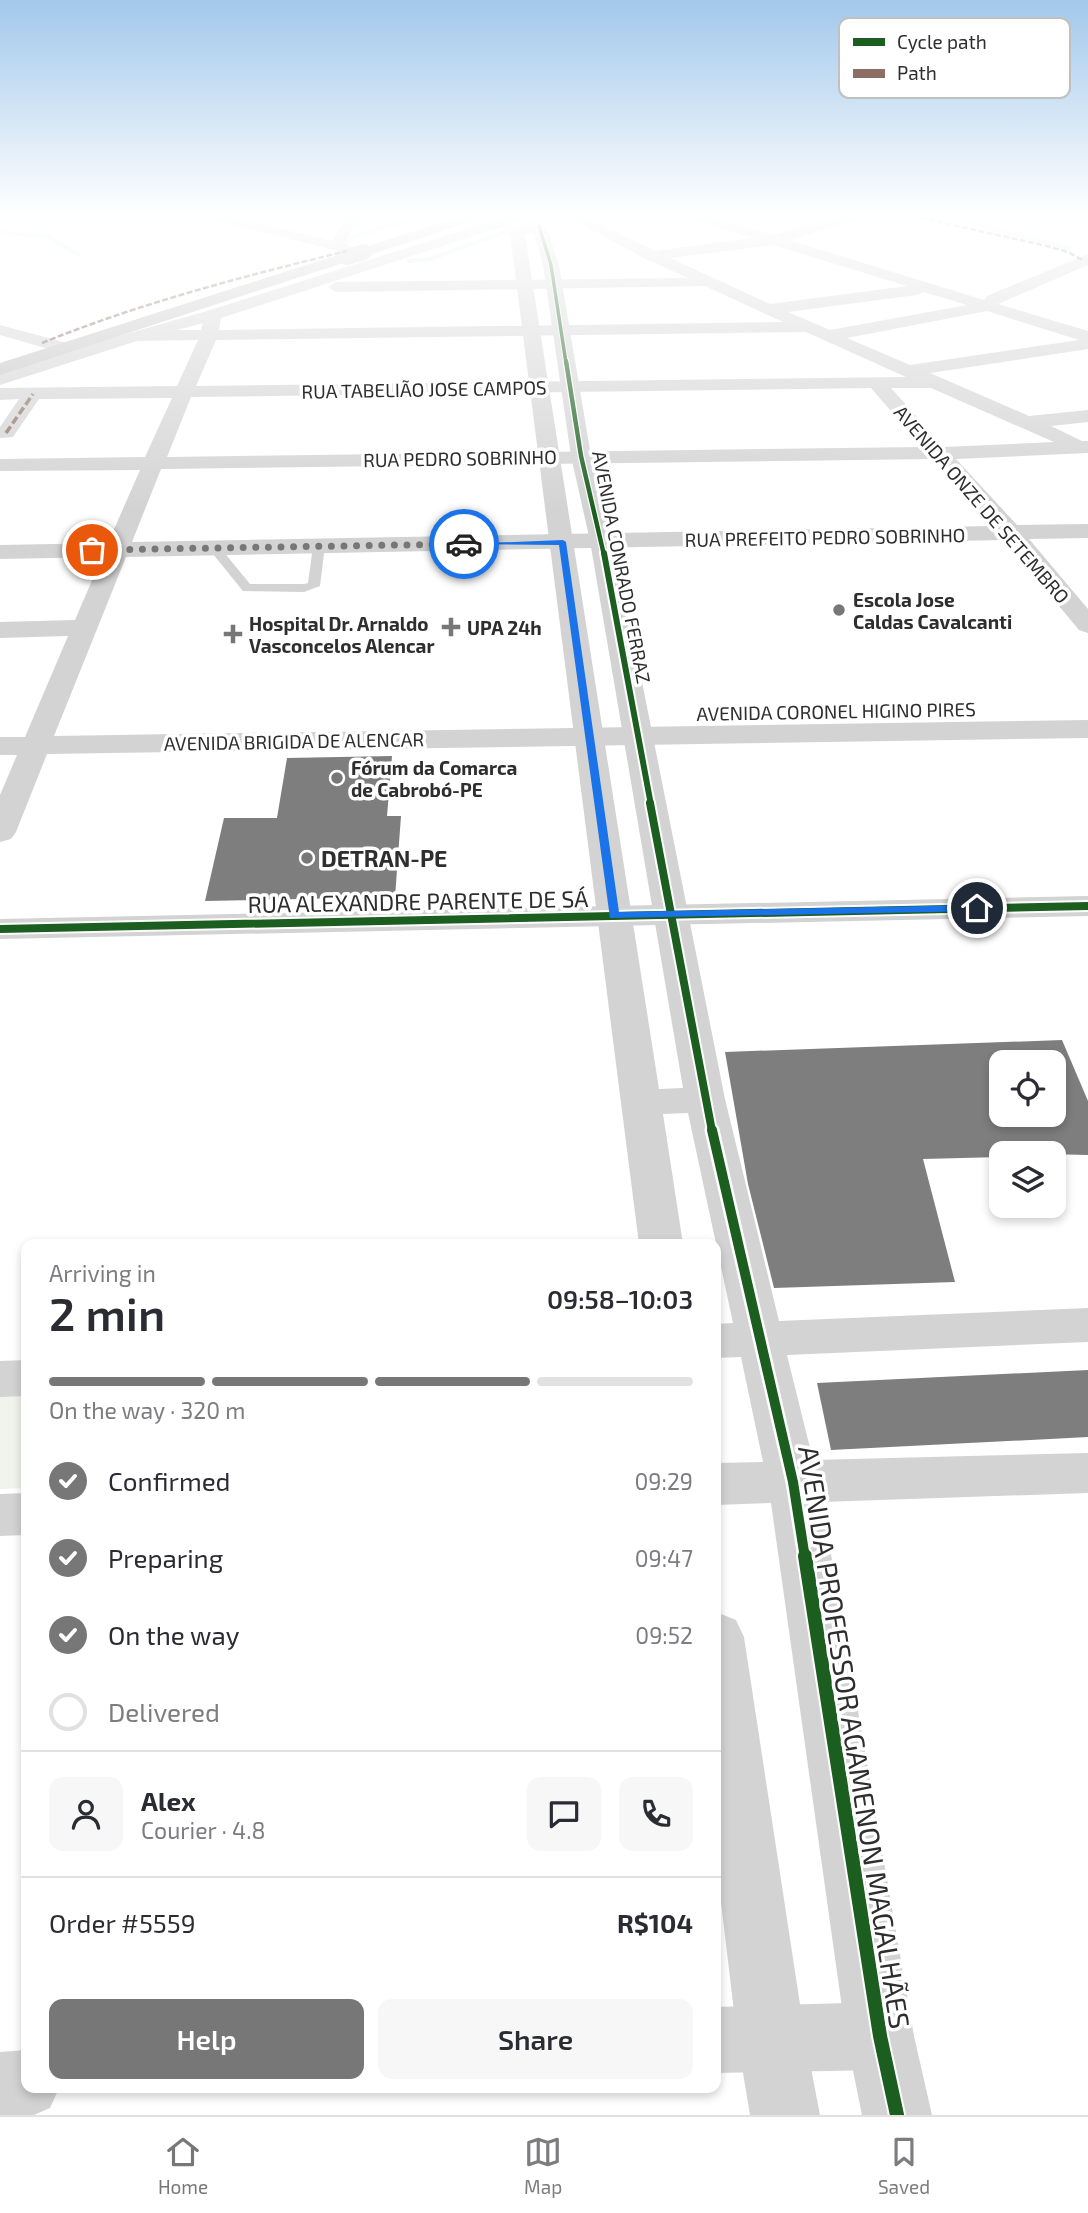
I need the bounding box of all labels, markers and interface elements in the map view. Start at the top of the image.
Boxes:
legend [839,18,1070,98]
text: Cycle path [897,30,987,53]
text: Path [897,61,937,84]
street label: RUA TABELIÃO JOSE CAMPOS [301,375,547,403]
street label: AVENIDA ONZE DE SETEMBRO [890,400,1074,608]
street label: RUA PEDRO SOBRINHO [363,445,557,471]
street label: AVENIDA CONRADO FERRAZ [588,449,656,685]
courier [429,509,499,579]
pin [62,520,122,580]
street label: RUA PREFEITO PEDRO SOBRINHO [684,523,966,551]
icon: car [445,525,483,563]
icon: bag [73,531,111,569]
place label: Escola Jose Caldas Cavalcanti [853,588,1012,633]
marker: Escola Jose Caldas Cavalcanti [831,602,847,618]
place label: Hospital Dr. Arnaldo Vasconcelos Alencar [249,612,435,657]
place label: UPA 24h [467,616,542,639]
marker: UPA 24h [441,617,461,637]
marker: Hospital Dr. Arnaldo Vasconcelos Alencar [223,624,243,644]
street label: AVENIDA CORONEL HIGINO PIRES [696,697,976,725]
street label: AVENIDA BRIGIDA DE ALENCAR [164,727,424,755]
place label: Fórum da Comarca de Cabrobó-PE [351,756,517,801]
marker: Fórum da Comarca de Cabrobó-PE [329,770,345,786]
place label: DETRAN-PE [321,844,447,872]
marker: DETRAN-PE [299,850,315,866]
pin [947,878,1007,938]
street label: RUA ALEXANDRE PARENTE DE SÁ [247,884,589,918]
icon: home [958,889,996,927]
map controls [989,1050,1066,1218]
button: locate [989,1050,1066,1127]
button: layers [989,1141,1066,1218]
text: Arriving in [49,1259,156,1287]
text: 09:58–10:03 [547,1283,693,1314]
text: 2 min [49,1285,165,1340]
text: On the way · 320 m [49,1396,245,1424]
street label: AVENIDA PROFESSOR AGAMENON MAGALHÃES [792,1443,918,2031]
icon: check [49,1462,87,1500]
text: Confirmed [108,1465,231,1496]
text: 09:29 [634,1467,693,1495]
icon: check [49,1539,87,1577]
text: Preparing [108,1542,223,1573]
text: 09:47 [635,1544,693,1572]
icon: check [49,1616,87,1654]
text: On the way [108,1619,239,1650]
text: 09:52 [635,1621,693,1649]
text: Delivered [108,1696,220,1727]
button: person [49,1777,123,1851]
button: chat [527,1777,601,1851]
button: phone [619,1777,693,1851]
text: Alex [141,1785,196,1816]
text: Courier · 4.8 [141,1816,265,1844]
text: Order #5559 [49,1907,196,1938]
text: R$104 [617,1907,693,1938]
button: Help [49,1999,364,2079]
button: Share [378,1999,693,2079]
tab: Home [158,2133,208,2198]
tab: Map [524,2133,562,2198]
tab: Saved [878,2133,930,2198]

